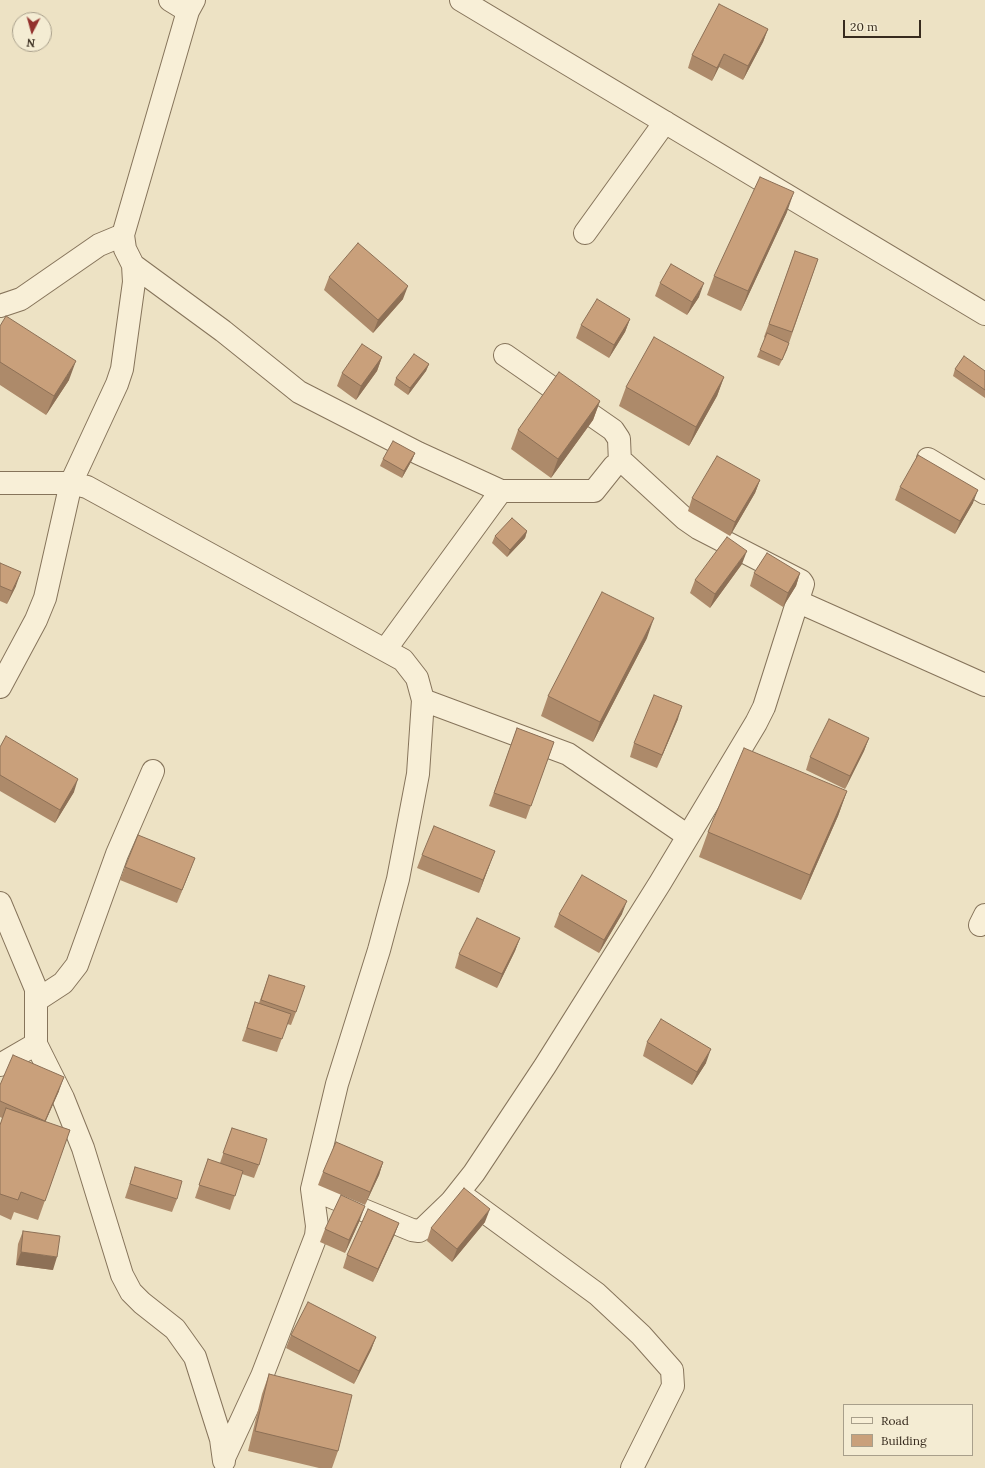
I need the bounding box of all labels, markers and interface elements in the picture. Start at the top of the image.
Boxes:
north arrow [12,12,52,52]
scale bar [845,12,923,38]
text: 20 m [850,19,878,34]
text: N [26,36,36,50]
legend [843,1404,973,1456]
text: Road [881,1413,909,1428]
text: Building [881,1433,927,1448]

